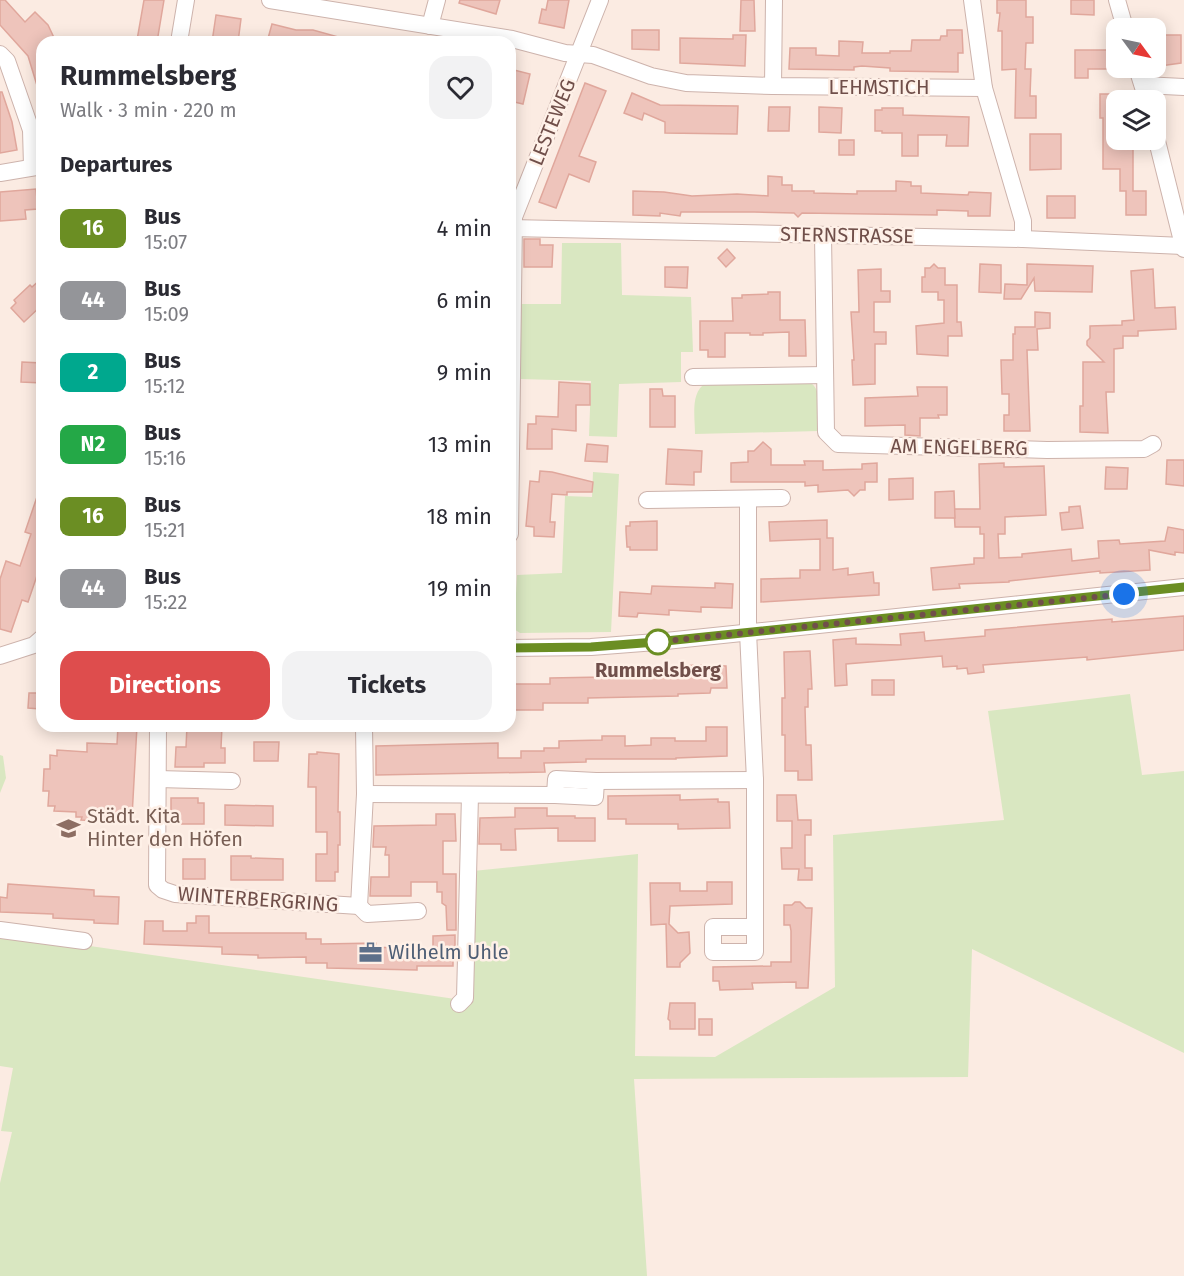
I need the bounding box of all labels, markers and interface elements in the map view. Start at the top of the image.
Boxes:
north arrow [1106,18,1166,78]
map controls [1106,18,1166,150]
button: heart [429,56,492,119]
text: Rummelsberg [60,59,236,92]
street label: LESTEWEG [524,75,580,169]
street label: LEHMSTICH [828,75,930,99]
button: layers [1106,90,1166,150]
text: Walk · 3 min · 220 m [60,98,237,122]
text: Departures [60,151,172,178]
text: Bus [144,203,181,230]
text: 16 [82,215,104,241]
text: 4 min [437,215,492,242]
street label: STERNSTRASSE [780,222,914,248]
text: 15:07 [144,230,187,254]
text: Bus [144,275,181,302]
text: 44 [81,287,105,313]
text: 6 min [436,287,492,314]
text: 15:09 [144,302,189,326]
text: Bus [144,347,181,374]
text: 2 [88,359,98,385]
text: 9 min [437,359,492,386]
text: 15:12 [144,374,185,398]
text: Bus [144,419,181,446]
text: N2 [81,431,105,457]
text: 13 min [428,431,492,458]
street label: AM ENGELBERG [890,434,1028,460]
text: 15:16 [144,446,186,470]
text: Bus [144,491,181,518]
text: 16 [82,503,104,529]
text: 18 min [427,503,492,530]
text: 15:21 [144,518,186,542]
text: Bus [144,563,181,590]
text: 44 [81,575,105,601]
text: 19 min [427,575,492,602]
your location [1109,579,1139,609]
text: 15:22 [144,590,187,614]
marker: Rummelsberg [645,629,671,655]
button: Directions [60,651,270,720]
button: Tickets [282,651,492,720]
place label: Rummelsberg [595,658,722,682]
place label: Städt. Kita Hinter den Höfen [87,804,243,851]
school or university icon: Städt. Kita Hinter den Höfen [56,815,82,841]
street label: WINTERBERGRING [177,881,339,917]
office icon: Wilhelm Uhle [357,939,383,965]
place label: Wilhelm Uhle [388,940,509,964]

